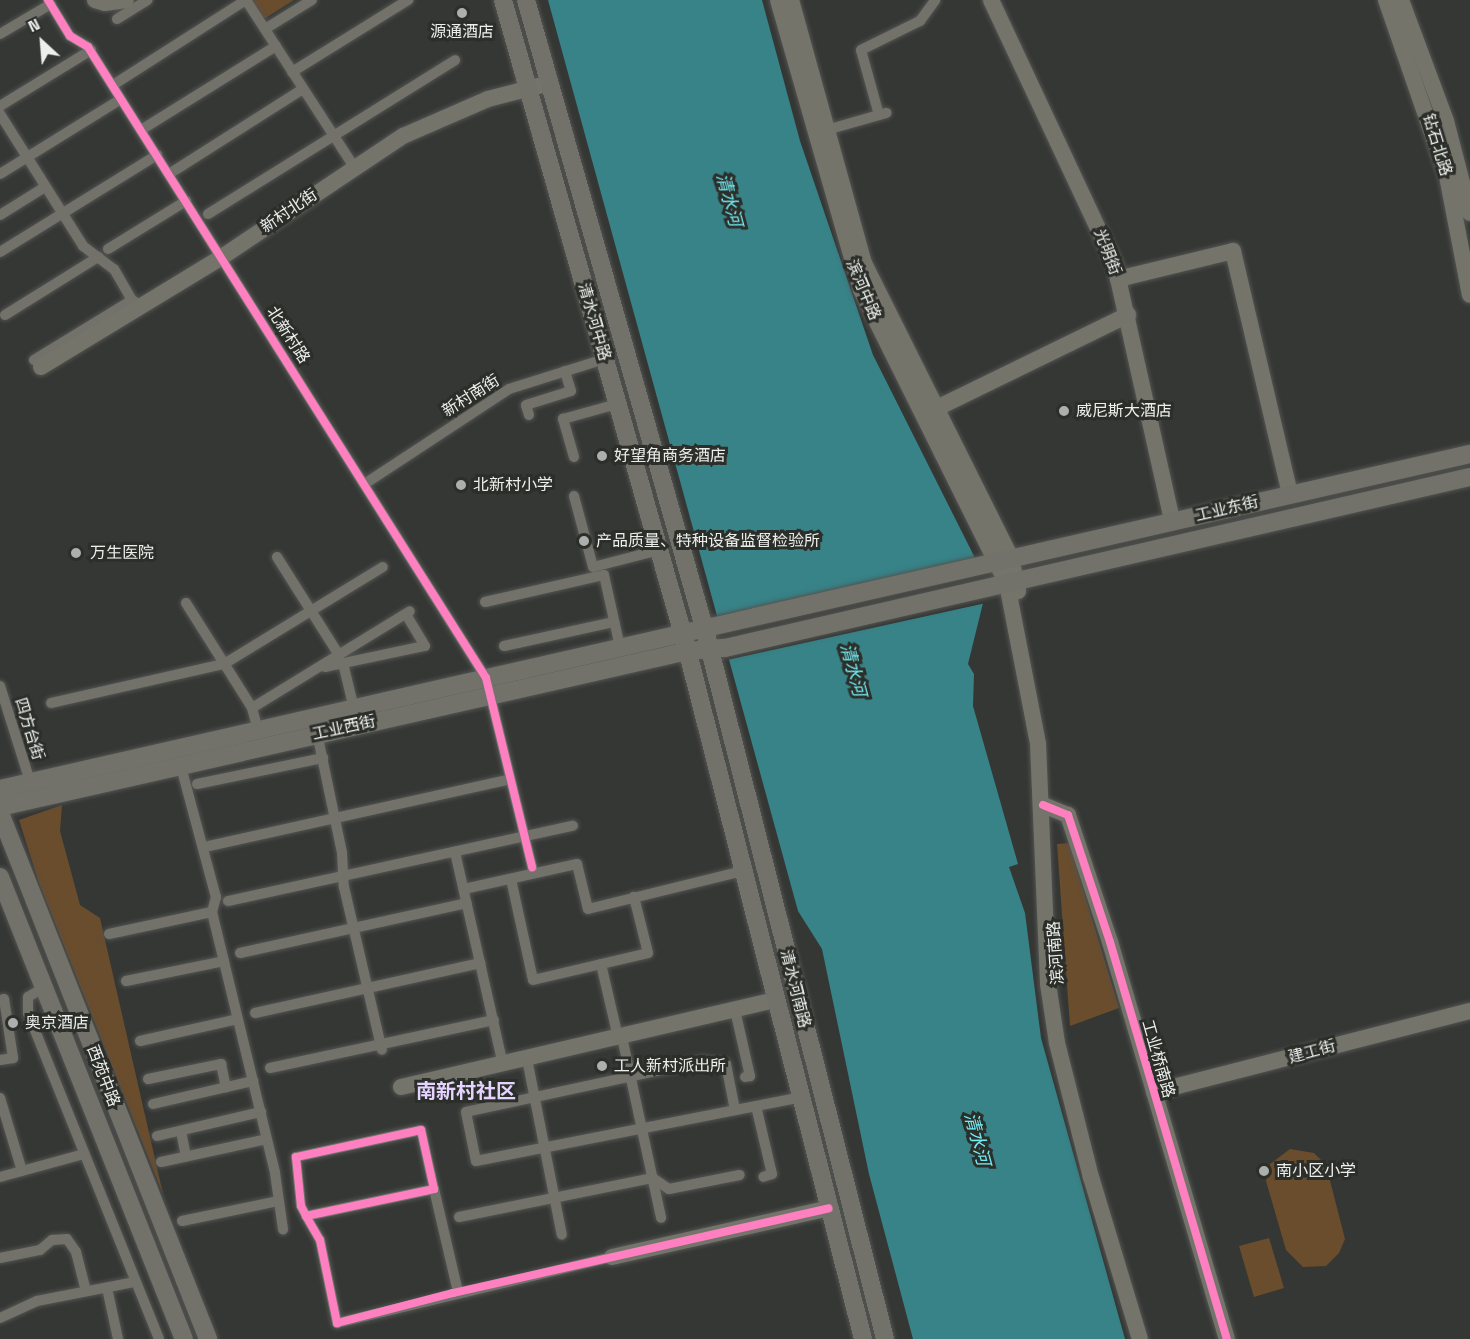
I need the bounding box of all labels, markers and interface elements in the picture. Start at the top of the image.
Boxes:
marker: 源通酒店 [455,6,469,20]
north arrow [12,12,72,72]
text: N [24,14,43,37]
place label: 源通酒店 [430,22,494,42]
street label: 钻石北路 [1418,112,1456,178]
water label: 清水河 [712,171,746,229]
street label: 新村北街 [257,185,321,237]
street label: 光明街 [1089,226,1125,278]
street label: 滨河中路 [842,257,884,323]
street label: 清水河中路 [574,281,614,363]
street label: 北新村路 [263,303,313,367]
street label: 新村南街 [439,371,503,421]
place label: 威尼斯大酒店 [1076,401,1172,421]
marker: 威尼斯大酒店 [1057,404,1071,418]
place label: 好望角商务酒店 [614,446,726,466]
marker: 好望角商务酒店 [595,449,609,463]
place label: 北新村小学 [473,475,553,495]
marker: 北新村小学 [454,478,468,492]
street label: 工业东街 [1194,492,1260,526]
place label: 产品质量、特种设备监督检验所 [596,531,820,551]
marker: 产品质量、特种设备监督检验所 [577,534,591,548]
place label: 万生医院 [90,543,154,563]
marker: 万生医院 [67,544,85,562]
water label: 清水河 [836,641,870,699]
street label: 四方台街 [10,696,48,762]
street label: 工业西街 [311,712,377,744]
street label: 滨河南路 [1044,920,1068,986]
street label: 清水河南路 [776,948,814,1030]
place label: 奥京酒店 [25,1013,89,1033]
marker: 奥京酒店 [6,1016,20,1030]
street label: 工业桥南路 [1138,1018,1178,1100]
street label: 建工街 [1286,1037,1338,1067]
street label: 西苑中路 [83,1043,123,1109]
place label: 工人新村派出所 [614,1056,726,1076]
marker: 工人新村派出所 [595,1059,609,1073]
district label: 南新村社区 [416,1079,516,1103]
water label: 清水河 [960,1110,994,1168]
place label: 南小区小学 [1276,1161,1356,1181]
marker: 南小区小学 [1257,1164,1271,1178]

